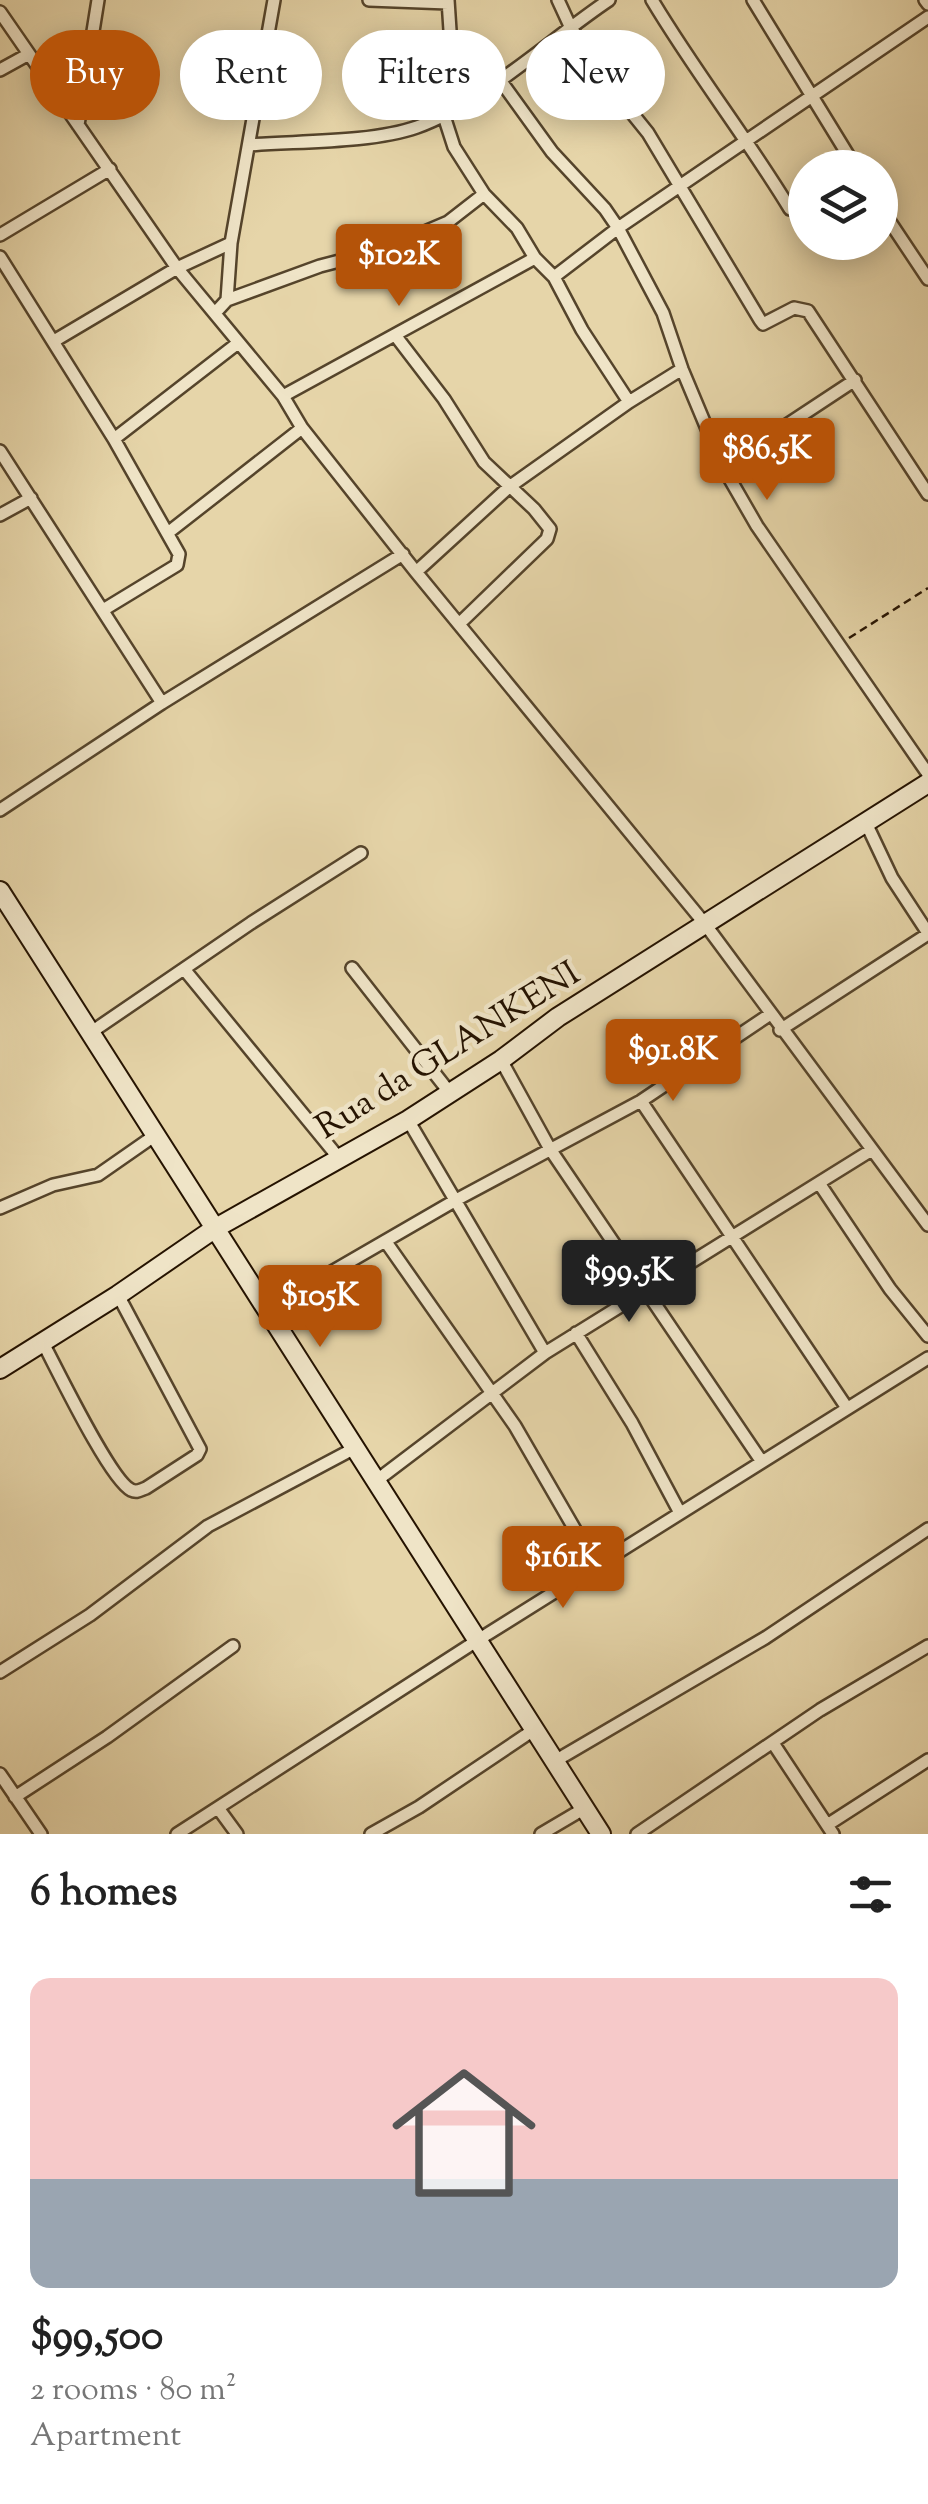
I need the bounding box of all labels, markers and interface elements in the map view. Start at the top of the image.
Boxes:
chip: Buy [30,30,160,120]
chip: Rent [180,30,322,120]
chip: Filters [342,30,506,120]
chip: New [526,30,665,120]
map controls [788,150,898,260]
button: layers [788,150,898,260]
pin: $102K [329,224,469,309]
text: $102K [358,233,440,279]
pin: $86.5K [686,418,848,503]
text: $86.5K [722,427,812,473]
street label: Rua da GLANKENI [307,950,591,1154]
pin: $91.8K [592,1019,754,1104]
text: $91.8K [628,1028,718,1074]
pin: $99.5K [548,1240,710,1325]
text: $99.5K [584,1249,674,1295]
pin: $105K [250,1265,390,1350]
text: $105K [281,1274,359,1320]
pin: $161K [493,1526,633,1611]
text: $161K [524,1535,602,1581]
text: 6 homes [30,1864,177,1924]
icon: filters [843,1867,898,1922]
icon: home [374,2043,554,2223]
text: $99,500 [30,2308,163,2368]
text: 2 rooms · 80 m² [30,2368,237,2414]
text: Apartment [30,2414,181,2460]

